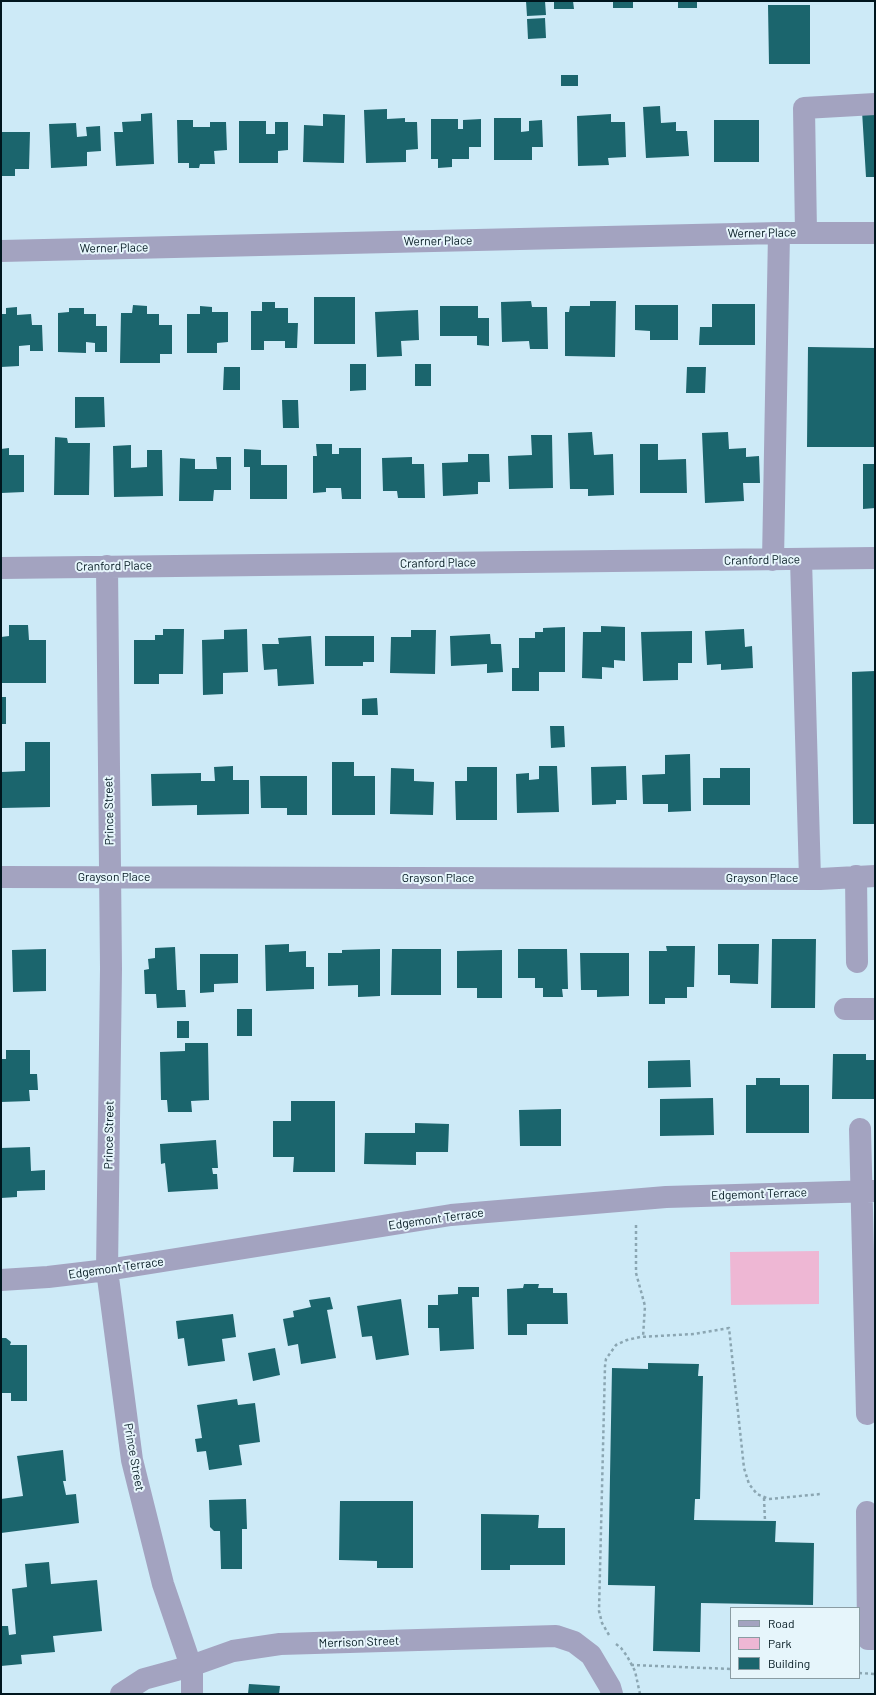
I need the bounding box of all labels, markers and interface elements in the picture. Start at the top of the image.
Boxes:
street label: Werner Place [727,225,797,241]
street label: Werner Place [403,233,473,249]
street label: Werner Place [79,240,149,256]
street label: Cranford Place [724,552,800,568]
street label: Cranford Place [400,555,476,571]
street label: Cranford Place [76,558,152,574]
street label: Prince Street [101,777,117,845]
street label: Grayson Place [78,870,150,884]
street label: Grayson Place [402,871,474,885]
street label: Grayson Place [726,871,798,885]
street label: Prince Street [101,1101,117,1169]
street label: Edgemont Terrace [711,1185,807,1203]
street label: Edgemont Terrace [387,1205,485,1233]
street label: Edgemont Terrace [67,1254,165,1282]
street label: Prince Street [121,1422,147,1492]
legend [730,1607,860,1679]
text: Road [768,1616,795,1630]
street label: Merrison Street [318,1633,400,1651]
text: Park [768,1636,792,1650]
text: Building [768,1656,810,1670]

